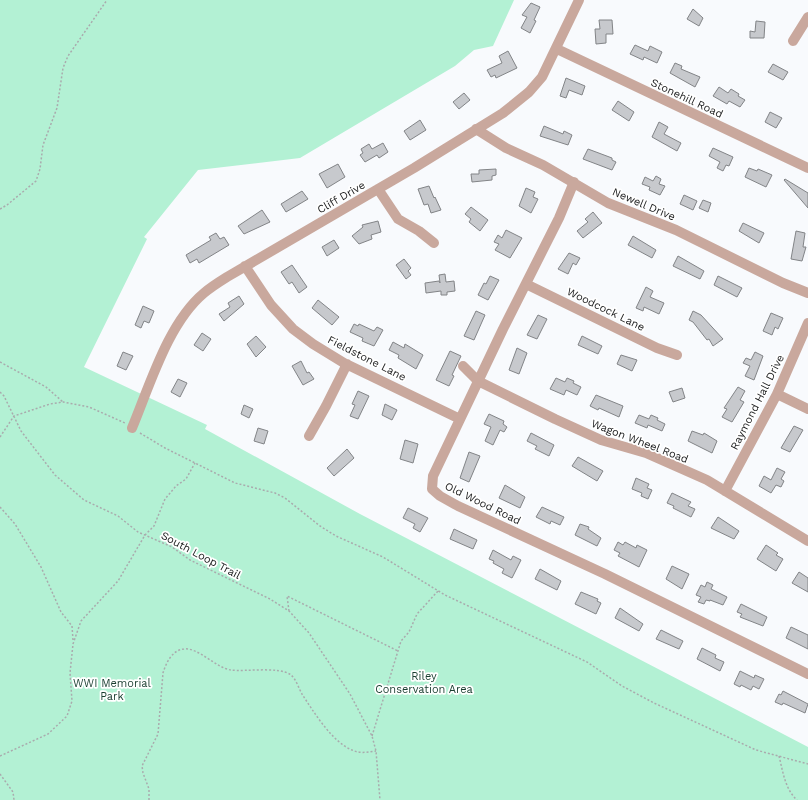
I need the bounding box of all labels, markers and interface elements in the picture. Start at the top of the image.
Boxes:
street label: Stonehill Road [649,76,725,121]
street label: Cliff Drive [315,179,368,216]
street label: Newell Drive [610,185,677,224]
street label: Woodcock Lane [565,285,647,334]
street label: Fieldstone Lane [325,333,408,384]
street label: Raymond Hall Drive [728,352,787,452]
street label: Wagon Wheel Road [590,417,690,466]
street label: Old Wood Road [443,479,523,527]
street label: South Loop Trail [159,529,243,582]
park label: Riley Conservation Area [375,670,473,696]
park label: WWI Memorial Park [73,677,152,703]

